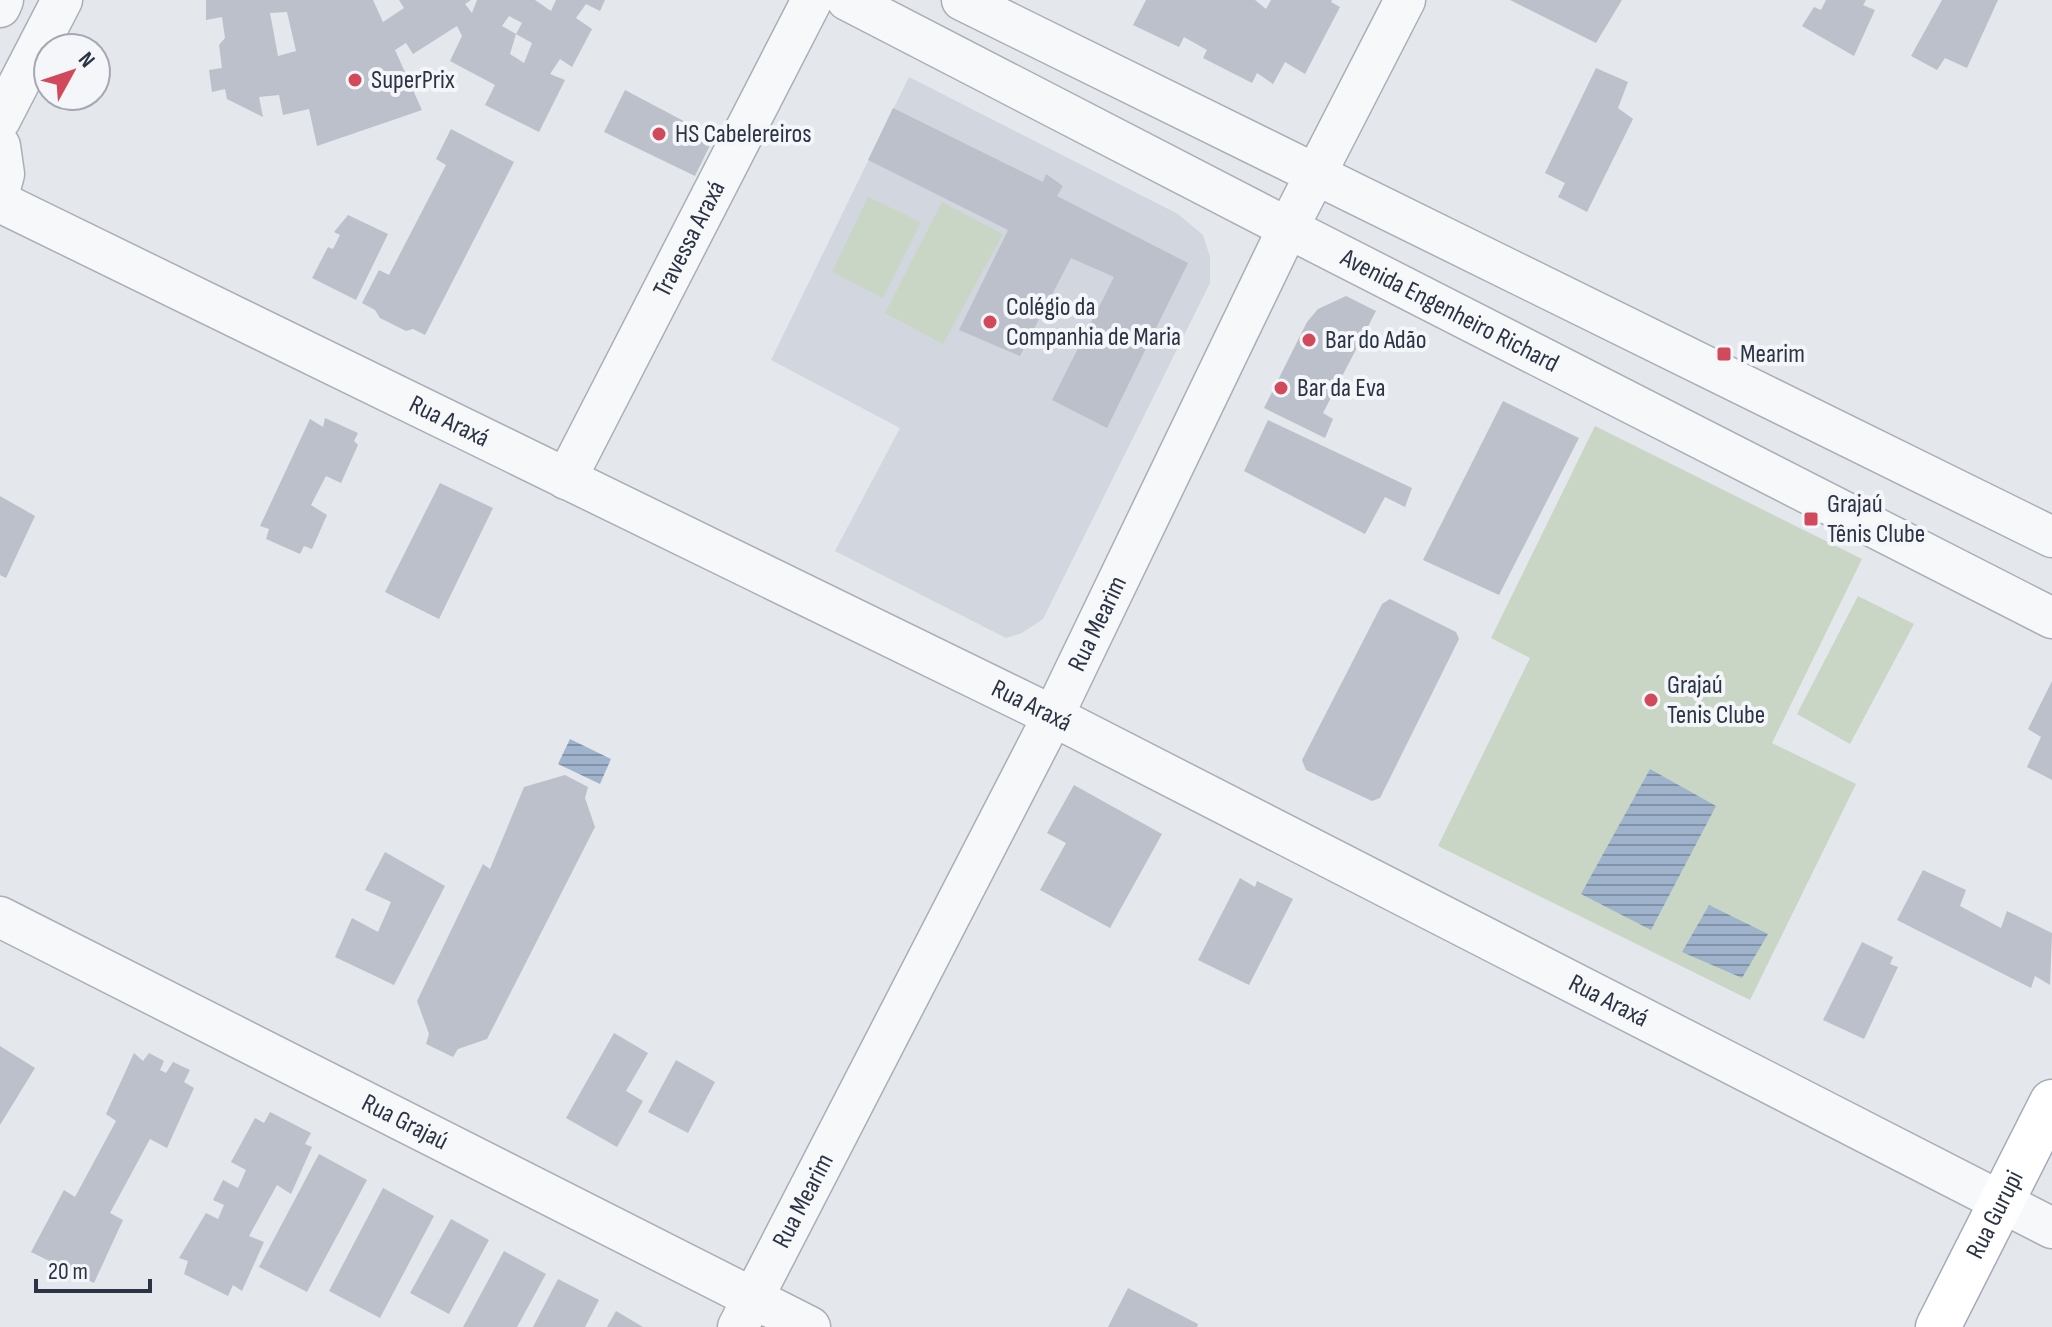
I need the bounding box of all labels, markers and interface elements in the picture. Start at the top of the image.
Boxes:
north arrow [32,32,112,112]
text: N [72,47,100,73]
place label: SuperPrix [371,65,455,96]
marker: SuperPrix [346,71,364,89]
place label: HS Cabelereiros [675,119,812,150]
marker: HS Cabelereiros [650,125,668,143]
street label: Travessa Araxá [647,175,732,302]
street label: Avenida Engenheiro Richard [1335,242,1564,379]
place label: Colégio da Companhia de Maria [1006,292,1181,353]
marker: Colégio da Companhia de Maria [981,313,999,331]
place label: Bar do Adão [1325,325,1426,356]
marker: Bar do Adão [1300,331,1318,349]
place label: Mearim [1740,339,1805,370]
marker: Mearim [1715,345,1733,363]
place label: Bar da Eva [1297,373,1386,404]
marker: Bar da Eva [1272,379,1290,397]
street label: Rua Araxá [404,389,494,454]
place label: Grajaú Tênis Clube [1827,489,1925,550]
marker: Grajaú Tênis Clube [1802,510,1820,528]
street label: Rua Mearim [1061,571,1134,676]
place label: Grajaú Tenis Clube [1667,670,1765,731]
street label: Rua Araxá [987,673,1077,738]
marker: Grajaú Tenis Clube [1642,691,1660,709]
street label: Rua Araxá [1564,967,1654,1034]
street label: Rua Grajaú [357,1087,453,1157]
street label: Rua Mearim [766,1148,840,1253]
street label: Rua Gurupi [1960,1165,2030,1264]
scale bar [36,1243,150,1293]
text: 20 m [48,1257,88,1286]

